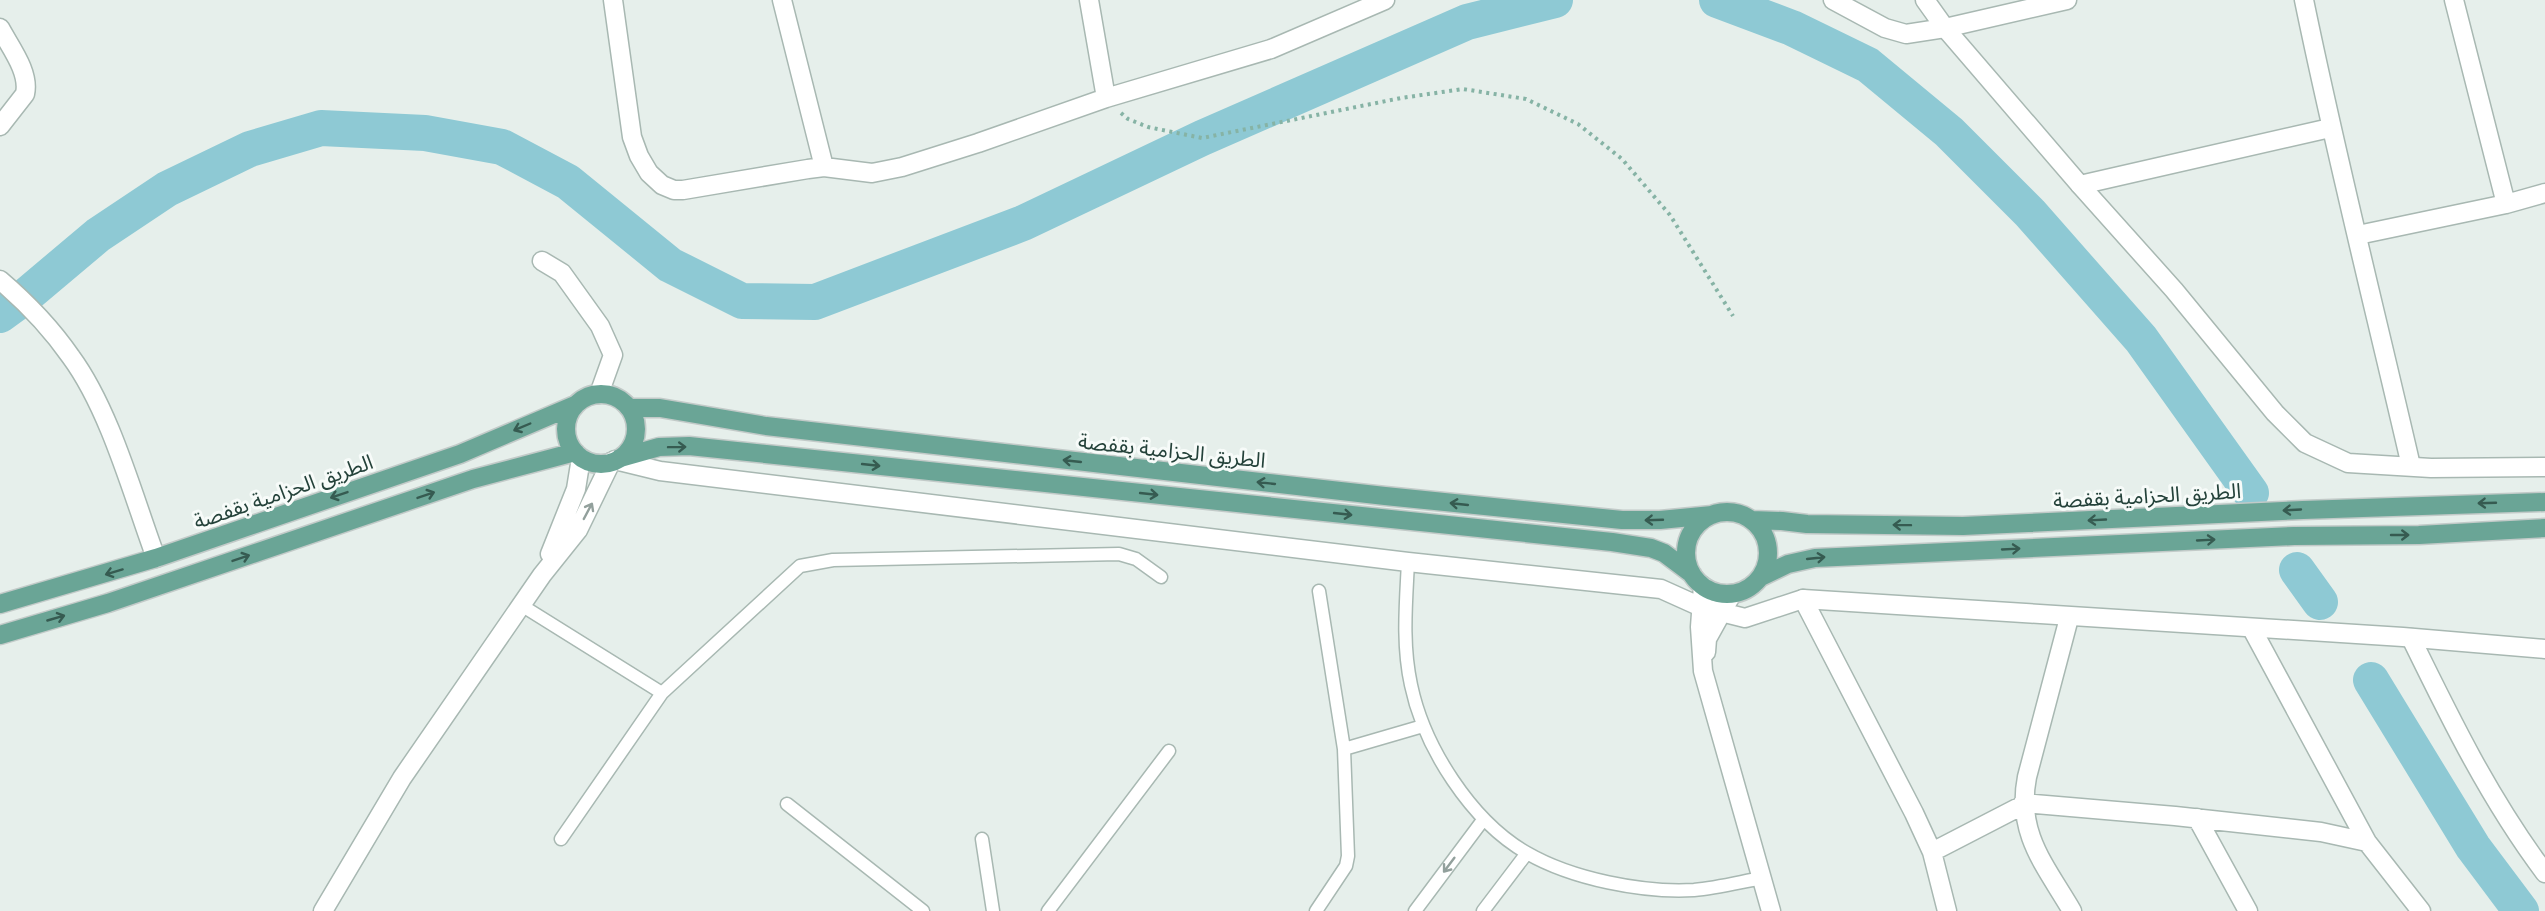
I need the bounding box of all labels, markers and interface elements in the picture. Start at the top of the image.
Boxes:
one-way arrow [513,422,531,434]
street label: الطريق الحزامية بقفصة [1077,428,1267,474]
one-way arrow [667,441,687,452]
street label: الطريق الحزامية بقفصة [190,449,377,535]
one-way arrow [1062,455,1082,466]
one-way arrow [861,460,881,471]
one-way arrow [1256,477,1276,488]
street label: الطريق الحزامية بقفصة [2052,478,2242,514]
one-way arrow [416,488,435,499]
one-way arrow [1138,489,1158,500]
one-way arrow [330,491,349,502]
one-way arrow [1450,498,1470,509]
one-way arrow [2477,498,2497,509]
one-way arrow [582,503,594,520]
one-way arrow [2282,505,2302,516]
one-way arrow [1332,509,1352,520]
one-way arrow [1644,514,1664,526]
one-way arrow [2087,514,2107,525]
one-way arrow [1893,520,1913,531]
one-way arrow [2390,529,2410,541]
one-way arrow [2195,534,2215,545]
one-way arrow [2000,543,2020,554]
one-way arrow [231,551,250,562]
one-way arrow [1806,552,1825,563]
one-way arrow [105,567,124,578]
one-way arrow [46,612,65,623]
one-way arrow [1443,857,1455,873]

